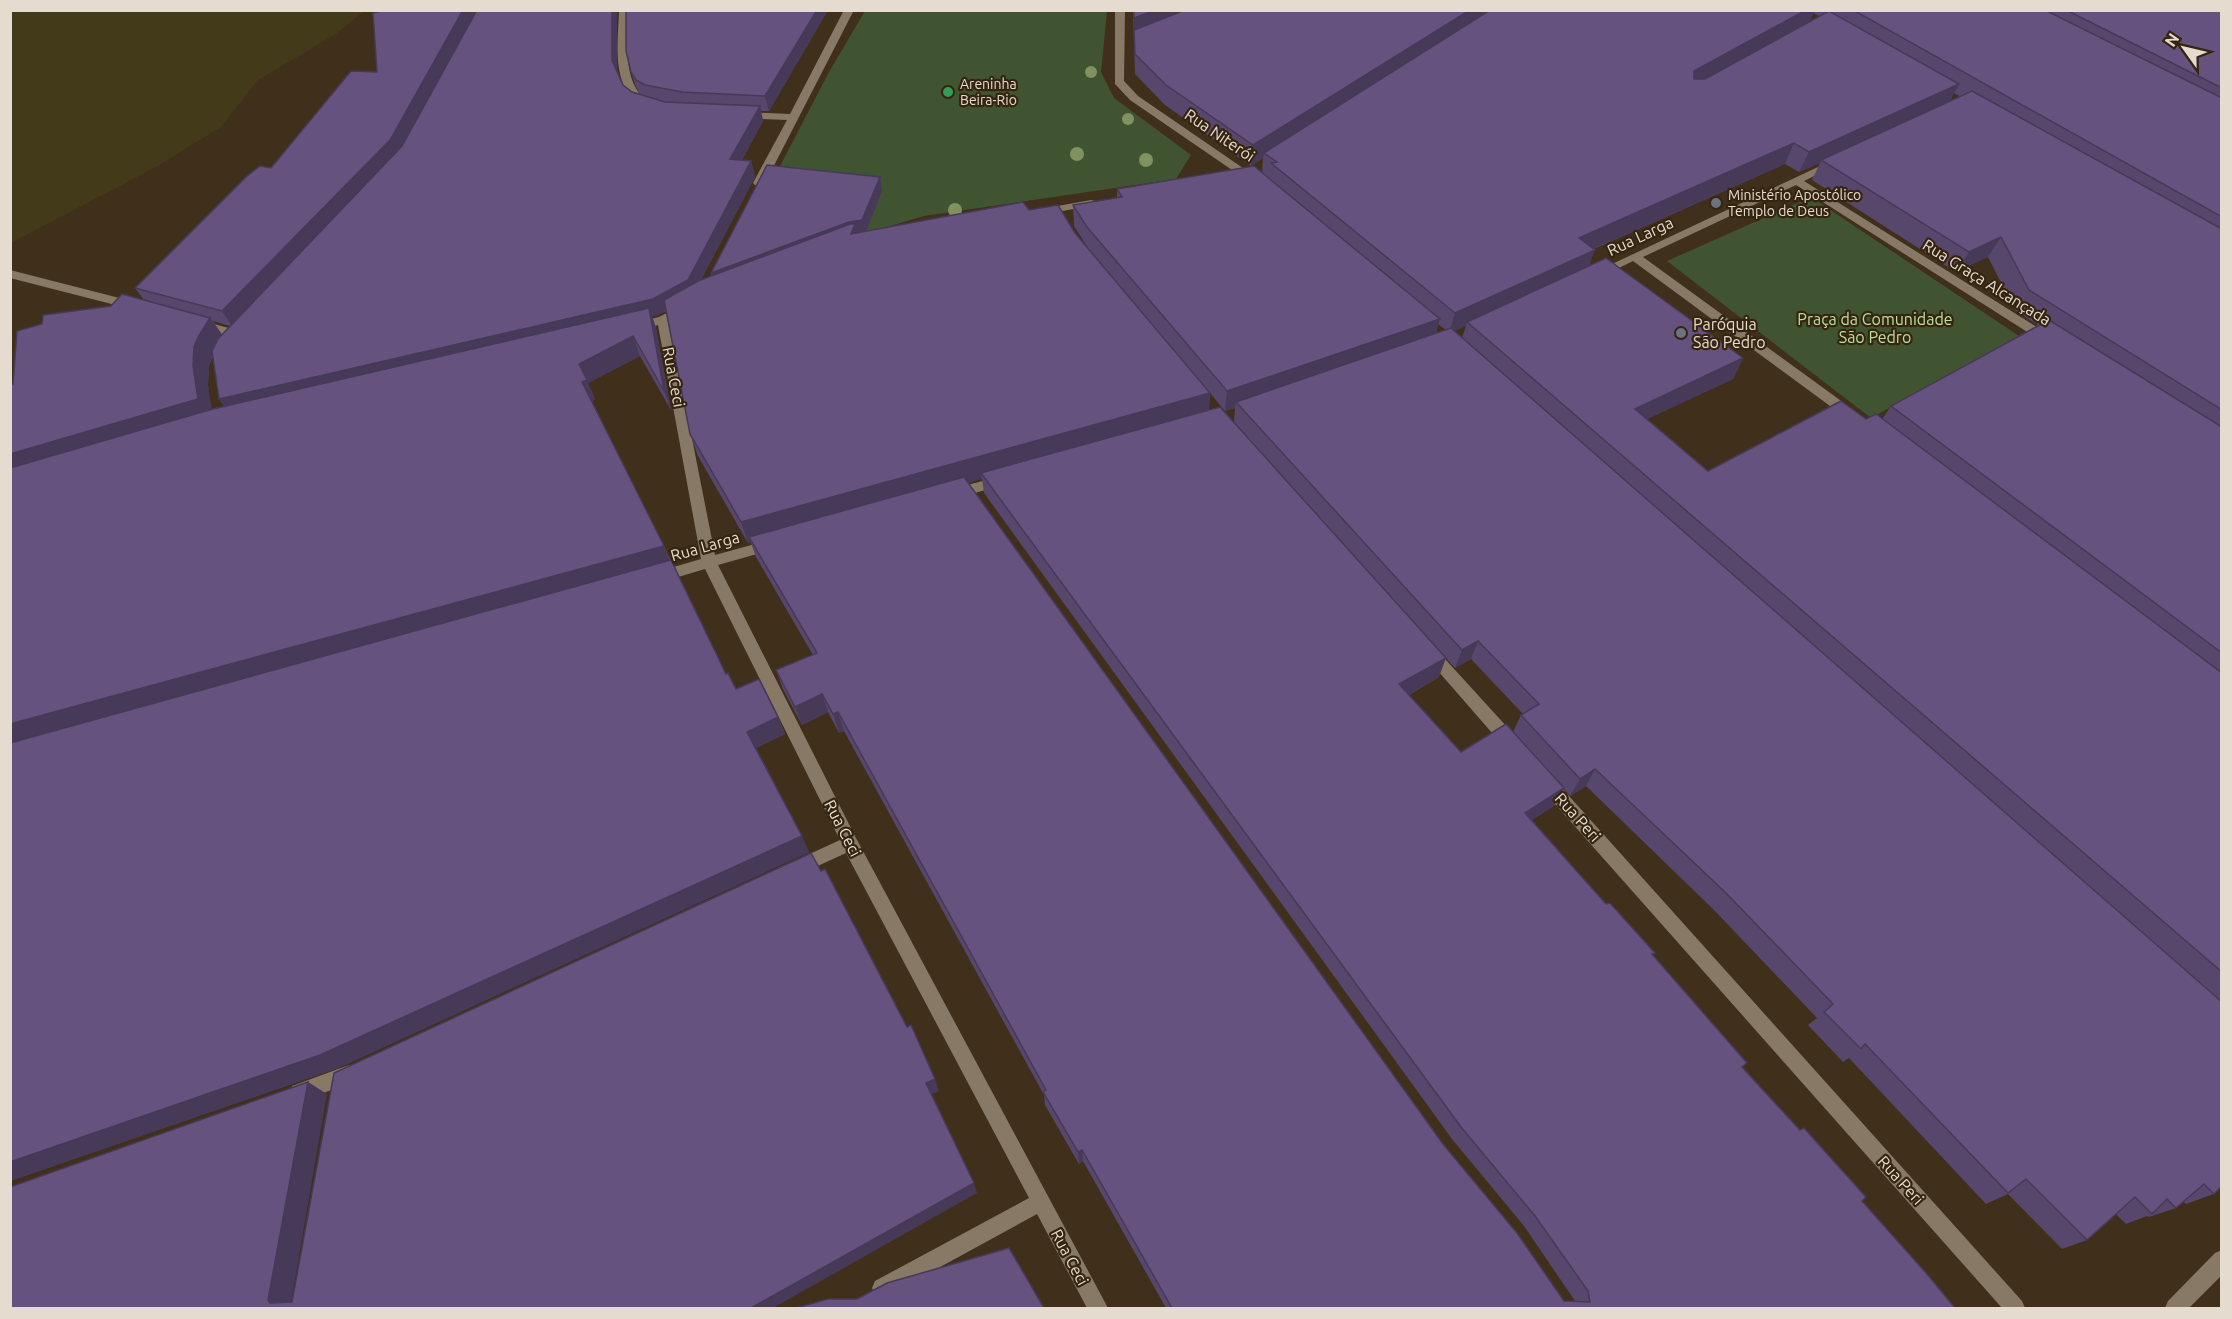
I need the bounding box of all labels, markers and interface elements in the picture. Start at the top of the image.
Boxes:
north arrow [2154,18,2214,78]
text: N [2161,30,2182,50]
place label: Areninha Beira-Rio [960,76,1017,108]
marker: Areninha Beira-Rio [941,85,955,99]
street label: Rua Niterói [1182,105,1258,165]
place label: Ministério Apostólico Templo de Deus [1728,187,1861,219]
marker: Ministério Apostólico Templo de Deus [1709,196,1723,210]
street label: Rua Larga [1604,213,1676,259]
street label: Rua Graça Alcançada [1920,235,2054,329]
park label: Praça da Comunidade São Pedro [1797,310,1953,346]
place label: Paróquia São Pedro [1693,315,1766,351]
marker: Paróquia São Pedro [1674,326,1688,340]
street label: Rua Ceci [659,345,689,409]
street label: Rua Larga [668,528,742,564]
street label: Rua Peri [1552,789,1604,845]
street label: Rua Ceci [821,797,865,859]
street label: Rua Peri [1875,1152,1927,1208]
street label: Rua Ceci [1048,1226,1092,1288]

